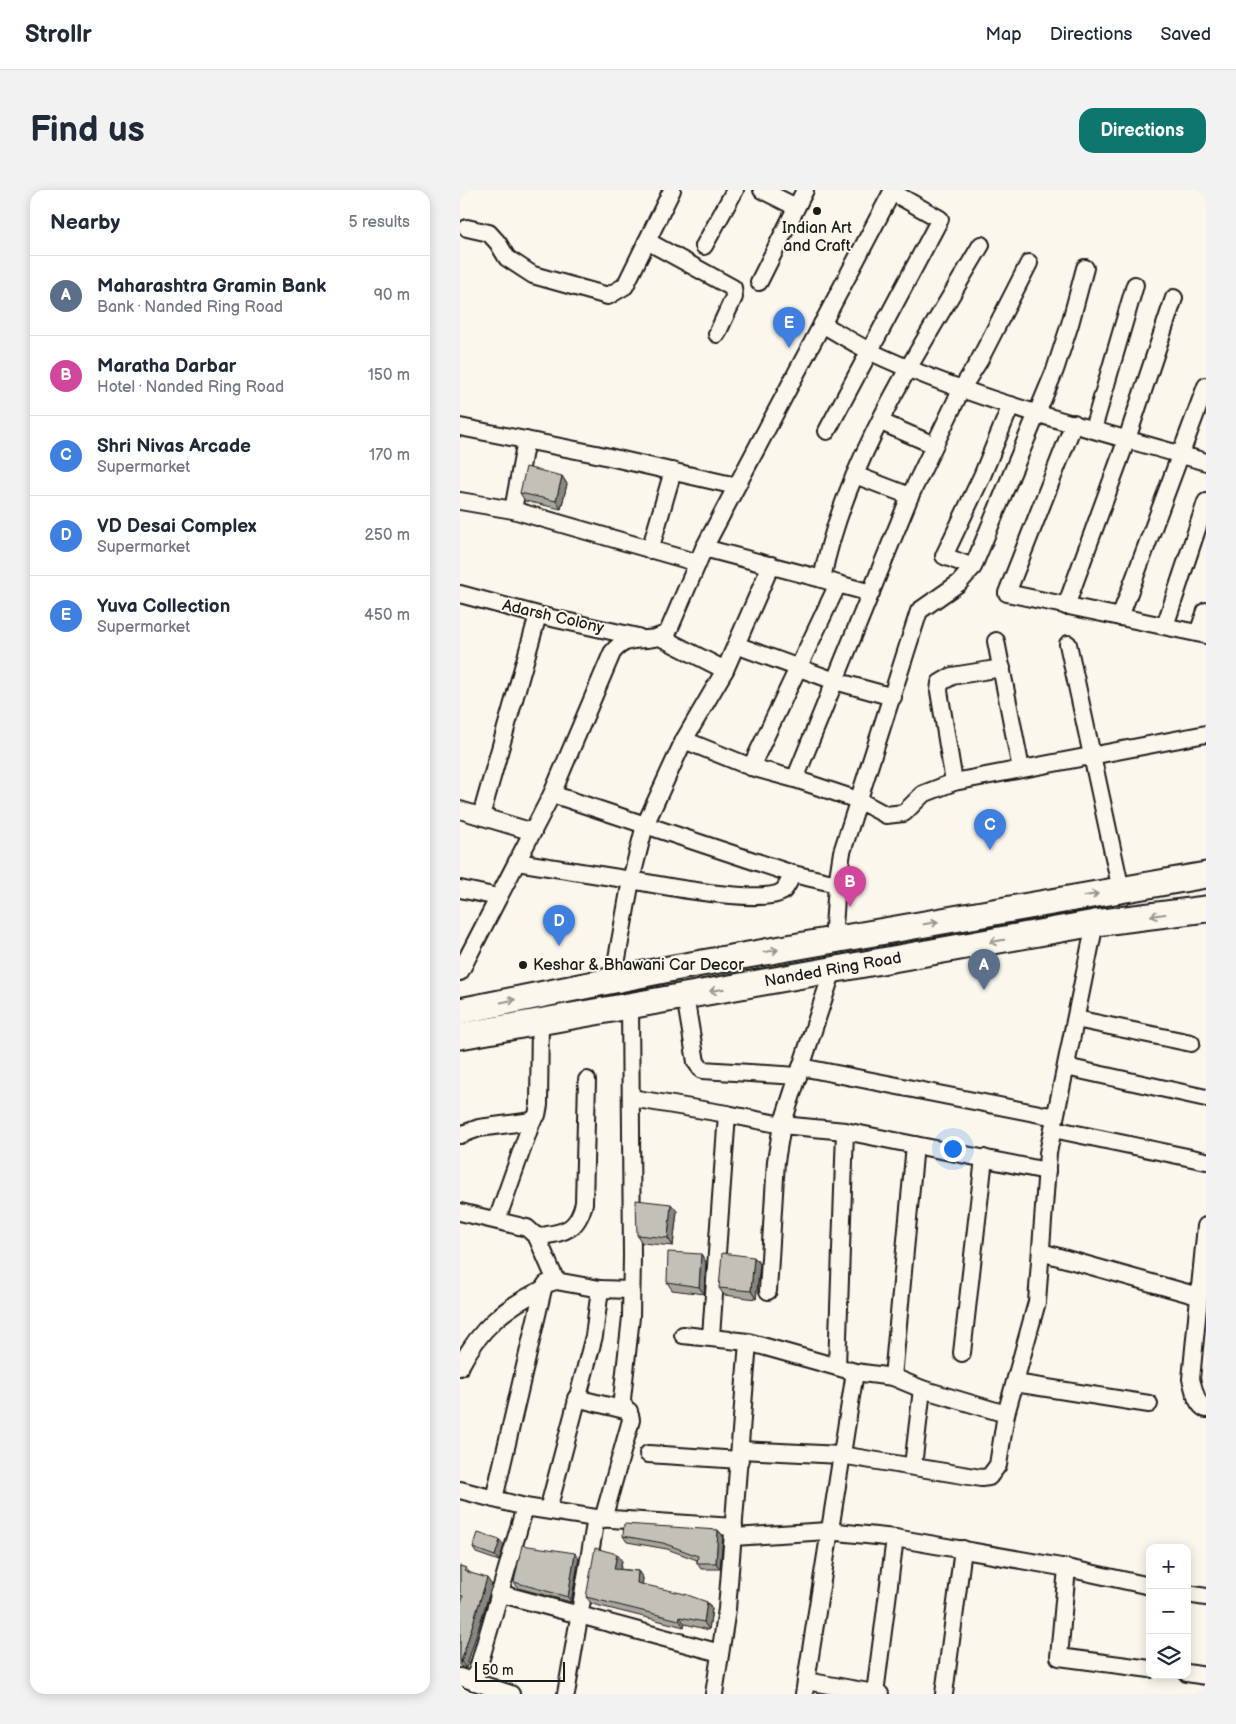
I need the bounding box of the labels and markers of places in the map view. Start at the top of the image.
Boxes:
marker: Indian Art and Craft [811,205,823,217]
place label: Indian Art and Craft [782,219,852,256]
pin: E [773,307,805,348]
pin: C [974,809,1006,850]
pin: B [834,866,866,907]
pin: D [543,905,575,946]
pin: A [968,949,1000,990]
place label: Keshar & Bhawani Car Decor [533,956,744,975]
marker: Keshar & Bhawani Car Decor [517,959,529,971]

